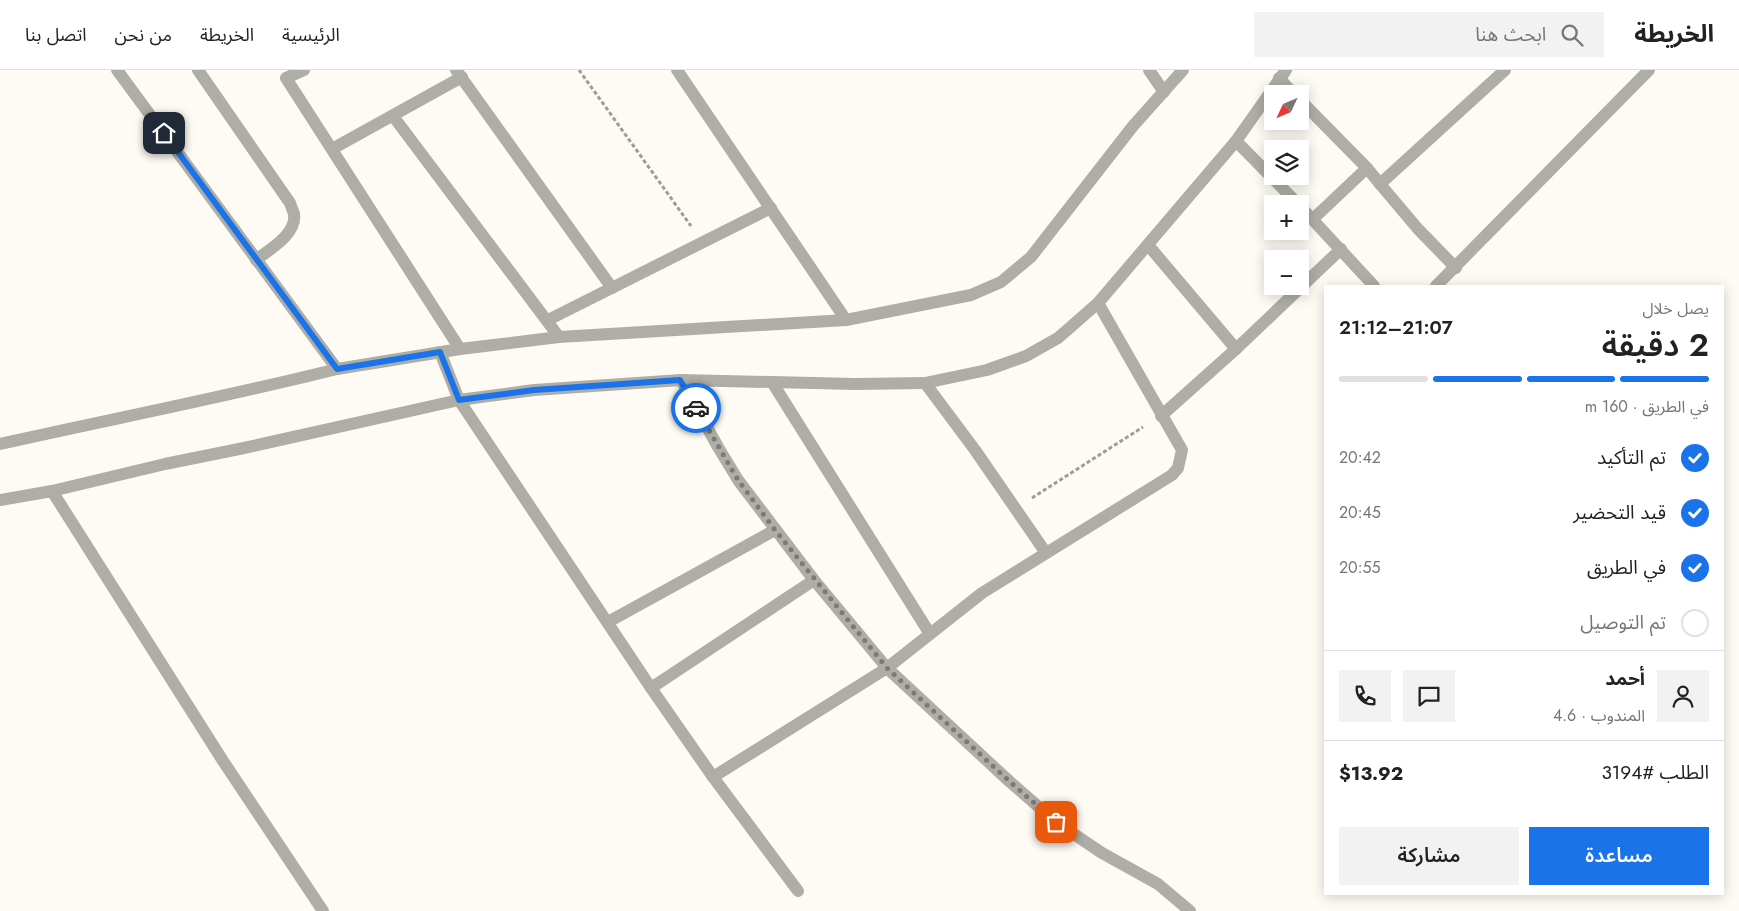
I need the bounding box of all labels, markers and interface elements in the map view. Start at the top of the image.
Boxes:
search box [1254,12,1604,57]
text: الخريطة [1634,16,1714,51]
text: ابحث هنا [1475,21,1546,48]
icon: search [1558,21,1586,49]
text: اتصل بنا [25,22,87,48]
text: من نحن [115,22,172,48]
text: الخريطة [200,22,254,48]
text: الرئيسية [282,22,340,48]
north arrow [1264,85,1309,130]
map controls [1264,85,1309,295]
pin [143,112,185,154]
icon: home [150,119,178,147]
button: layers [1264,140,1309,185]
button: + [1264,195,1309,240]
button: − [1264,250,1309,295]
text: يصل خلال [1642,297,1709,320]
text: 21:07–21:12 [1339,314,1453,341]
text: 2 دقيقة [1602,322,1709,368]
courier [671,383,721,433]
icon: car [682,394,710,422]
text: في الطريق · 160 m [1585,395,1709,418]
text: تم التأكيد [1597,444,1666,471]
icon: check [1681,444,1709,472]
text: 20:42 [1339,446,1381,469]
text: قيد التحضير [1573,499,1666,526]
icon: check [1681,499,1709,527]
text: 20:45 [1339,501,1381,524]
text: في الطريق [1587,554,1666,581]
icon: check [1681,554,1709,582]
text: 20:55 [1339,556,1381,579]
text: تم التوصيل [1580,609,1666,636]
text: أحمد [1605,665,1645,692]
button: phone [1339,670,1391,722]
button: chat [1403,670,1455,722]
button: person [1657,670,1709,722]
text: المندوب · 4.6 [1553,704,1645,727]
text: الطلب #3194 [1601,759,1709,786]
text: $13.92 [1339,760,1403,787]
pin [1035,801,1077,843]
icon: bag [1042,808,1070,836]
button: مشاركة [1339,827,1519,885]
button: مساعدة [1529,827,1709,885]

